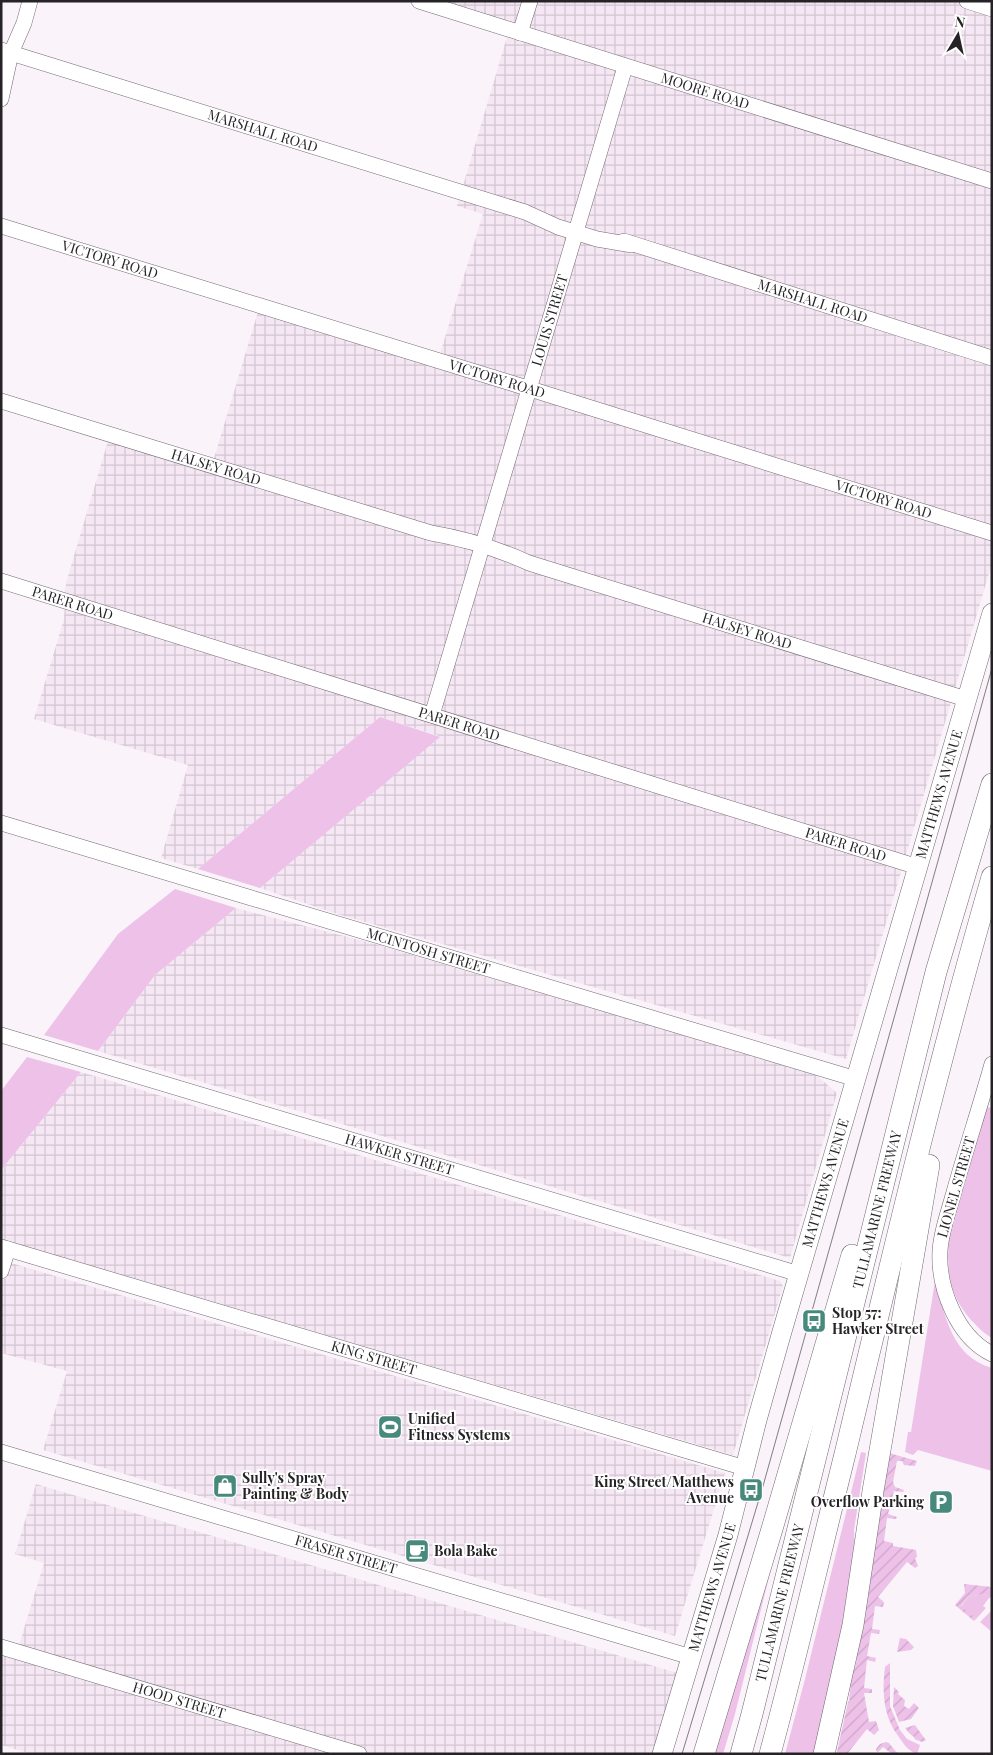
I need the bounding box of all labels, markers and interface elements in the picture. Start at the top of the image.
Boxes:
north arrow [933,10,983,60]
text: N [954,11,967,32]
street label: MOORE ROAD [659,68,752,113]
street label: MARSHALL ROAD [205,104,320,156]
street label: VICTORY ROAD [59,235,161,283]
street label: LOUIS STREET [526,271,572,368]
street label: MARSHALL ROAD [755,274,870,327]
street label: VICTORY ROAD [446,354,548,402]
street label: HALSEY ROAD [169,444,263,489]
street label: VICTORY ROAD [832,475,934,523]
street label: PARER ROAD [30,581,116,624]
street label: HALSEY ROAD [700,608,794,653]
street label: PARER ROAD [416,702,502,745]
street label: MATTHEWS AVENUE [911,727,966,861]
street label: PARER ROAD [803,822,889,866]
street label: MCINTOSH STREET [364,923,493,978]
street label: MATTHEWS AVENUE [797,1116,853,1250]
street label: TULLAMARINE FREEWAY [848,1128,905,1291]
street label: HAWKER STREET [343,1129,457,1179]
street label: LIONEL STREET [932,1134,979,1240]
place label: Stop 57: Hawker Street [832,1303,924,1338]
bus stop icon: Stop 57: Hawker Street [801,1308,827,1334]
street label: KING STREET [329,1336,419,1379]
place label: Unified Fitness Systems [408,1409,510,1444]
sports icon: Unified Fitness Systems [377,1414,403,1440]
place label: Sully's Spray Painting & Body [242,1468,349,1503]
place label: King Street/Matthews Avenue [594,1472,734,1507]
shop icon: Sully's Spray Painting & Body [212,1473,238,1499]
bus stop icon: King Street/Matthews Avenue [738,1477,764,1503]
parking icon: Overflow Parking [928,1489,954,1515]
place label: Overflow Parking [811,1492,924,1511]
street label: MATTHEWS AVENUE [683,1521,740,1654]
street label: TULLAMARINE FREEWAY [750,1521,808,1684]
street label: FRASER STREET [293,1530,400,1578]
cafe icon: Bola Bake [404,1538,430,1564]
place label: Bola Bake [434,1541,498,1560]
street label: HOOD STREET [131,1677,228,1723]

